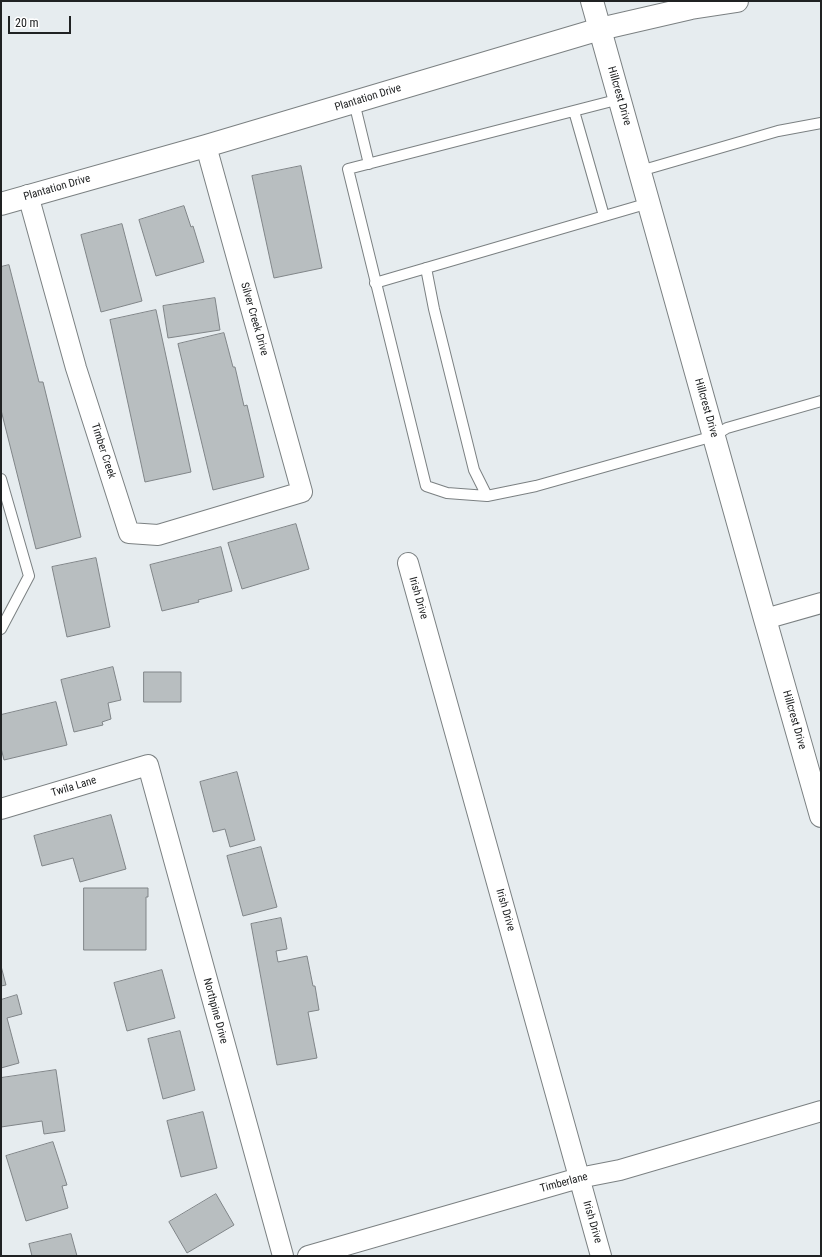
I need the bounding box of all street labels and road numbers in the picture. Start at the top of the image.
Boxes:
street label: Hillcrest Drive [604,65,634,127]
street label: Plantation Drive [333,82,403,114]
street label: Plantation Drive [22,172,92,204]
street label: Silver Creek Drive [237,281,271,357]
street label: Hillcrest Drive [691,377,721,439]
street label: Timber Creek [88,422,118,480]
street label: Irish Drive [406,575,430,621]
street label: Hillcrest Drive [779,689,809,751]
street label: Twila Lane [50,774,98,800]
street label: Irish Drive [493,887,517,933]
street label: Northpine Drive [200,977,230,1045]
street label: Timberlane [539,1170,589,1196]
street label: Irish Drive [580,1199,604,1245]

